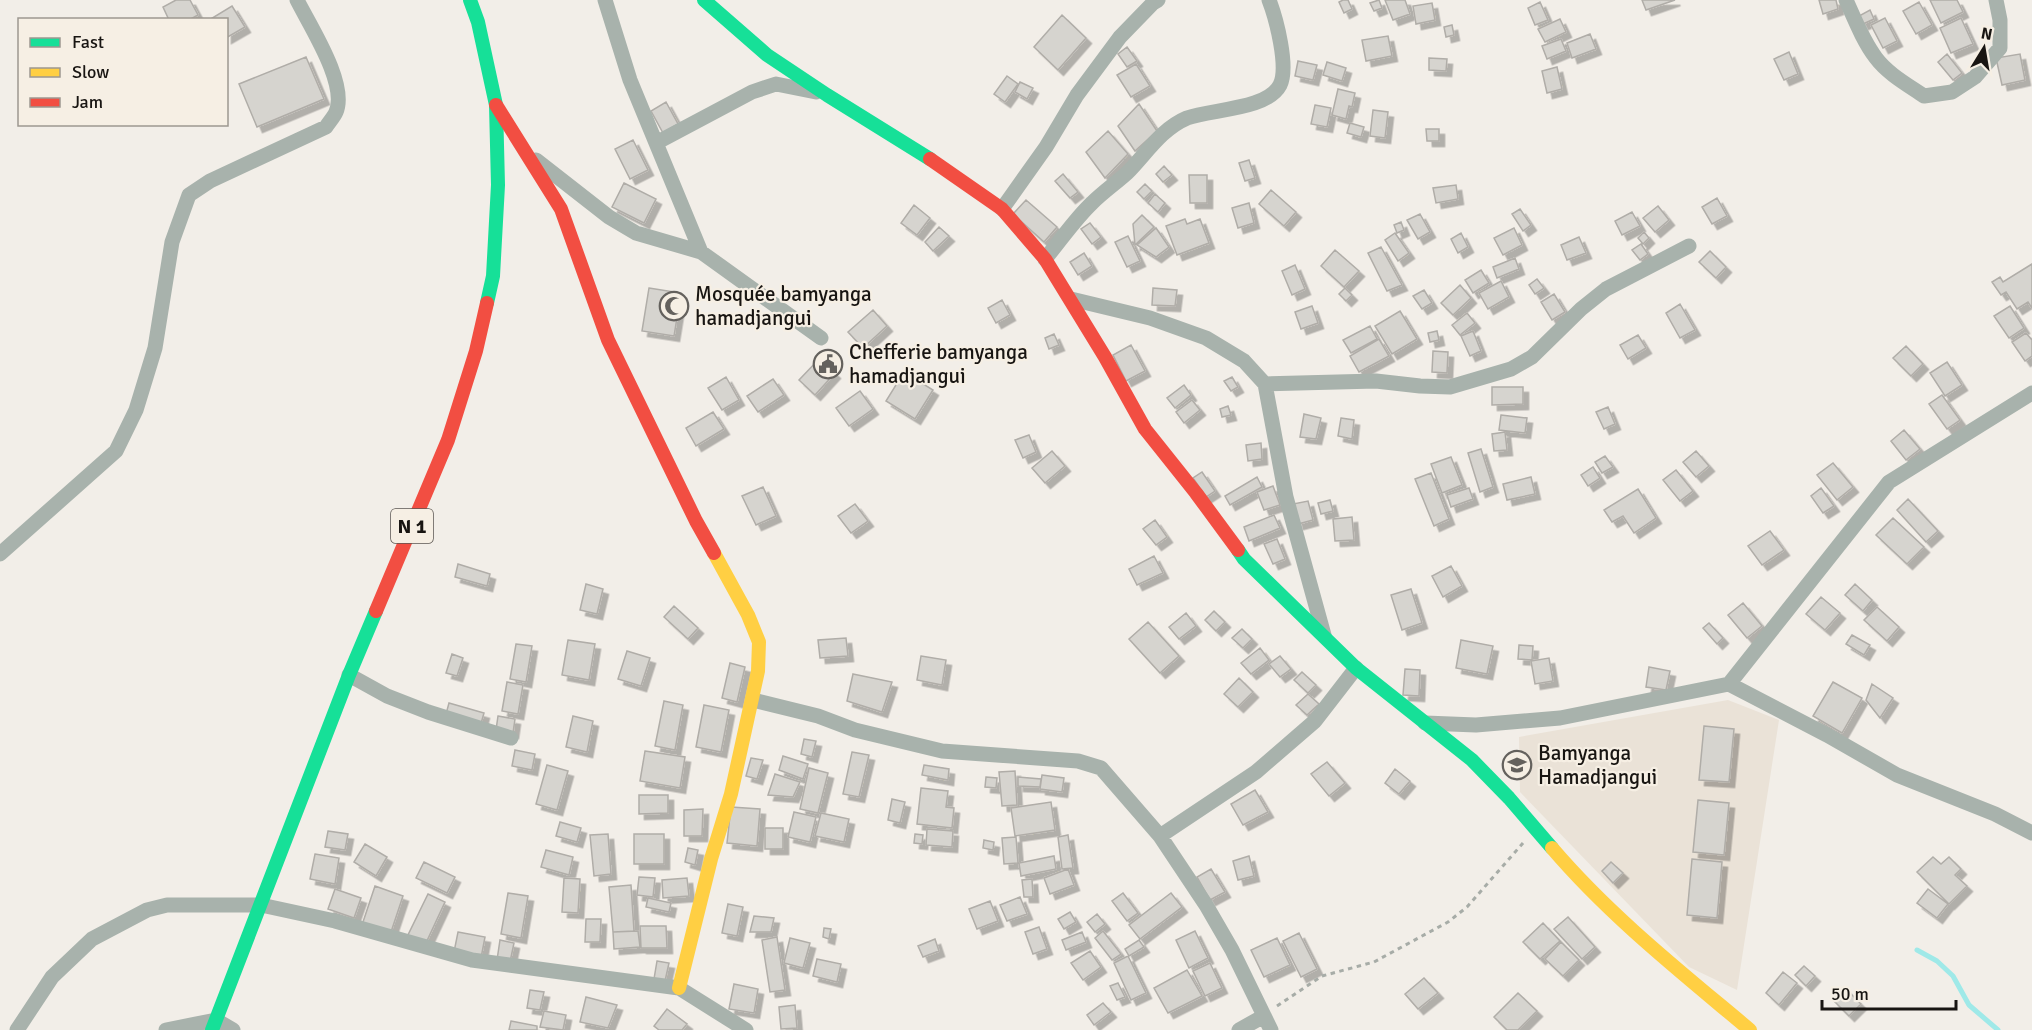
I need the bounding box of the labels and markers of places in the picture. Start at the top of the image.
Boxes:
place label: Mosquée bamyanga hamadjangui [695,281,872,331]
mosque icon: Mosquée bamyanga hamadjangui [658,290,690,322]
place label: Chefferie bamyanga hamadjangui [849,339,1028,389]
public building icon: Chefferie bamyanga hamadjangui [812,348,844,380]
place label: Bamyanga Hamadjangui [1538,740,1657,790]
school or university icon: Bamyanga Hamadjangui [1501,749,1533,781]

